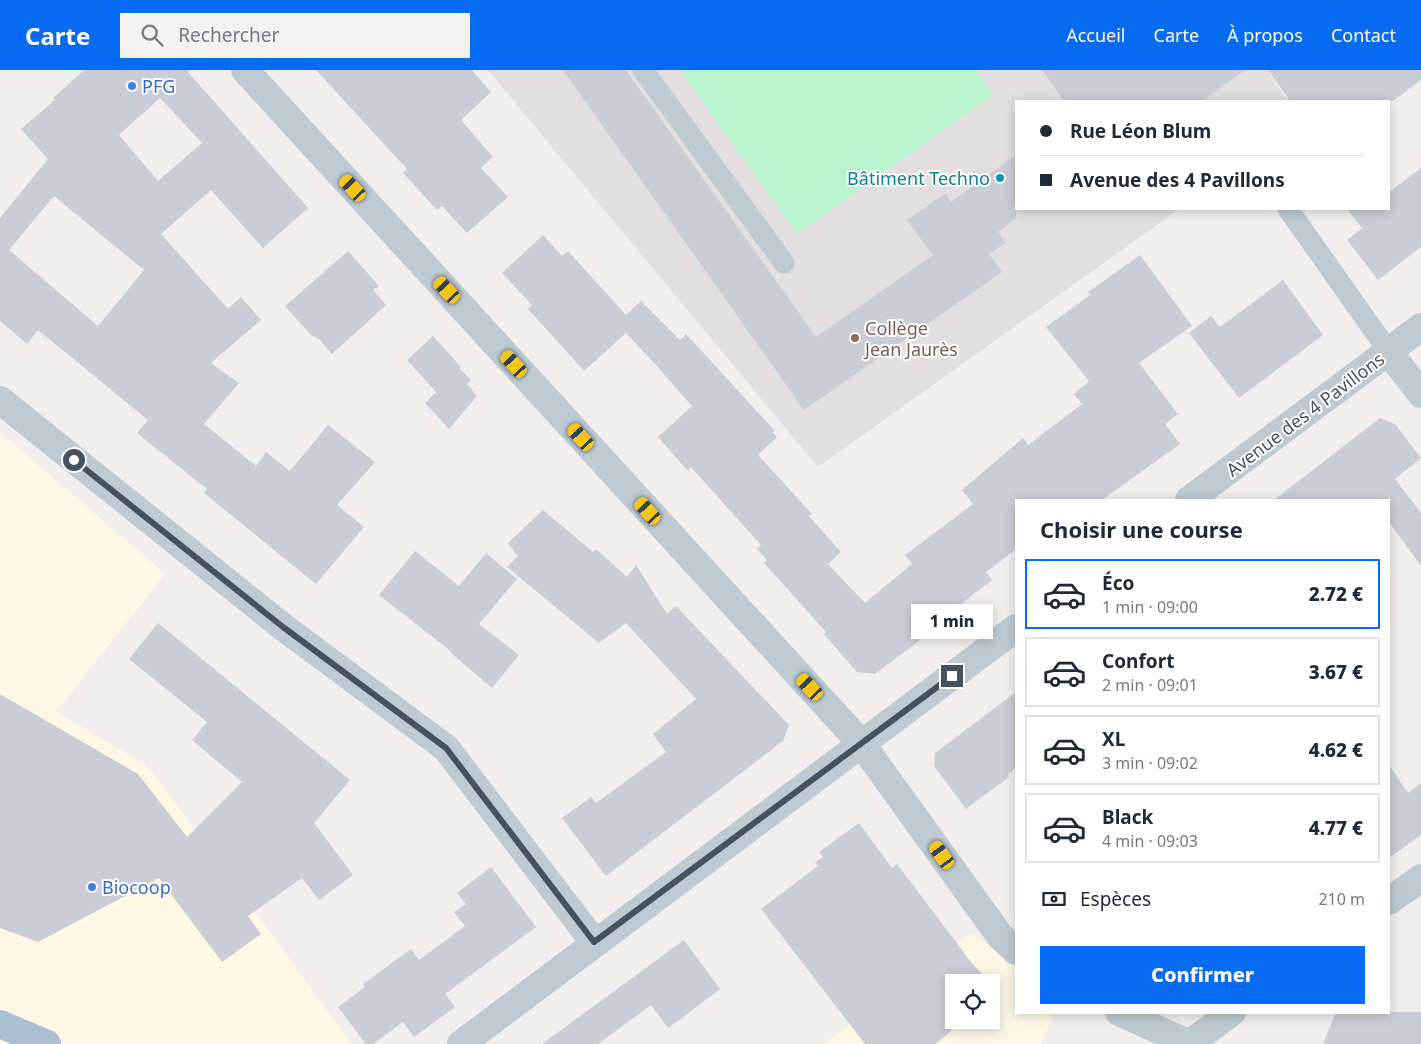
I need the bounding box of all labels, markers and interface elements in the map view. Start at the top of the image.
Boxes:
search box [120,13,470,58]
text: Carte [25,19,90,52]
icon: search [138,21,166,49]
text: Rechercher [178,22,279,48]
text: Accueil [1066,23,1126,47]
text: Carte [1154,23,1199,47]
text: À propos [1227,23,1303,47]
text: Contact [1331,23,1396,47]
place label: PFG [142,74,175,98]
marker: PFG [126,80,138,92]
text: Rue Léon Blum [1070,118,1211,144]
place label: Bâtiment Techno [847,166,990,190]
text: Avenue des 4 Pavillons [1070,167,1285,193]
car [337,172,368,204]
marker: Bâtiment Techno [994,172,1006,184]
car [431,274,462,306]
place label: Collège Jean Jaurès [863,316,958,361]
marker: Collège Jean Jaurès [849,332,861,344]
street label: Avenue des 4 Pavillons [1221,347,1389,481]
car [498,348,529,380]
car [565,421,596,453]
route start [63,449,85,471]
car [632,495,663,527]
text: Choisir une course [1040,514,1243,544]
text: Éco [1102,570,1134,596]
icon: car [1042,572,1087,617]
text: 2.72 € [1309,581,1363,607]
text: 1 min · 09:00 [1102,596,1198,618]
callout: 1 min [911,604,993,638]
text: 1 min [930,610,974,632]
text: Confort [1102,648,1174,674]
icon: car [1042,650,1087,695]
text: 3.67 € [1309,659,1363,685]
route end [941,665,963,687]
car [794,671,825,703]
text: 2 min · 09:01 [1102,674,1198,696]
text: XL [1102,726,1125,752]
icon: car [1042,728,1087,773]
text: 4.62 € [1309,737,1363,763]
text: 3 min · 09:02 [1102,752,1198,774]
text: Black [1102,804,1153,830]
icon: car [1042,806,1087,851]
text: 4.77 € [1309,815,1363,841]
text: 4 min · 09:03 [1102,830,1198,852]
car [927,838,956,872]
place label: Biocoop [102,875,171,899]
marker: Biocoop [86,881,98,893]
icon: cash [1040,885,1068,913]
text: Espèces [1080,886,1151,912]
text: 210 m [1318,888,1365,910]
button: Confirmer [1040,946,1365,1004]
map controls [945,974,1000,1029]
button: locate [945,974,1000,1029]

